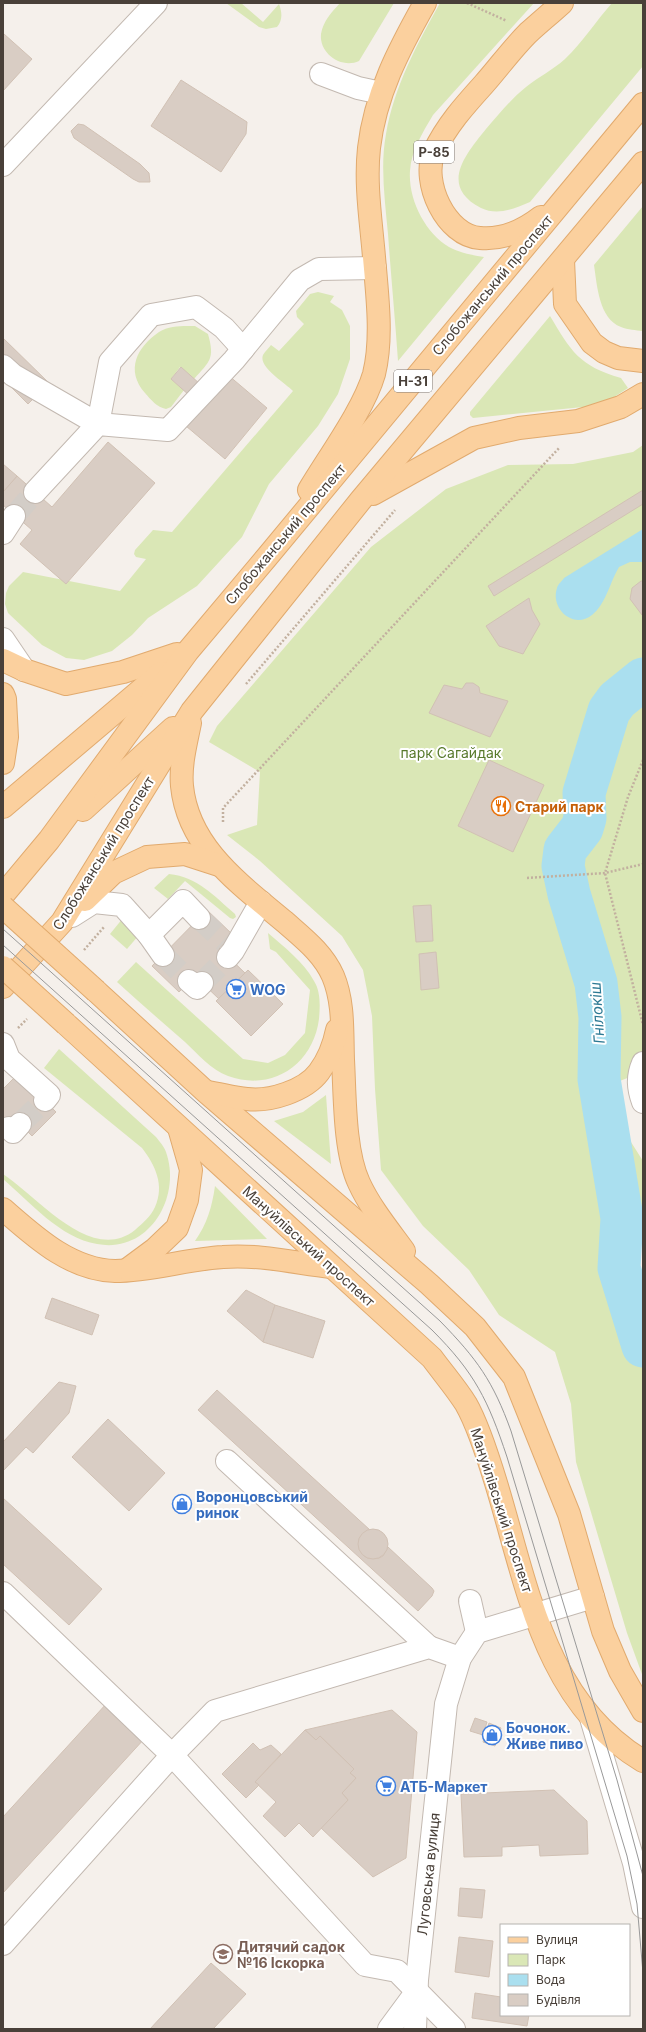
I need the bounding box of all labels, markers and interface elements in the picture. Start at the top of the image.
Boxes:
road number: Р-85 [414,141,454,163]
street label: Слобожанський проспект [428,211,556,359]
road number: Н-31 [394,370,432,392]
street label: Слобожанський проспект [221,460,349,608]
park label: парк Сагайдак [401,744,502,761]
street label: Слобожанський проспект [49,773,158,933]
restaurant icon: Старий парк [490,795,512,817]
place label: Старий парк [515,798,605,815]
supermarket icon: WOG [225,978,247,1000]
place label: WOG [250,981,285,998]
water label: Гнілокіш [585,981,609,1045]
street label: Мануйлівський проспект [239,1182,379,1310]
street label: Мануйлівський проспект [467,1426,537,1595]
place label: Воронцовський ринок [196,1488,308,1521]
shop icon: Воронцовський ринок [171,1493,193,1515]
place label: Бочонок. Живе пиво [506,1719,584,1752]
shop icon: Бочонок. Живе пиво [481,1724,503,1746]
supermarket icon: АТБ-Маркет [375,1775,397,1797]
place label: АТБ-Маркет [400,1778,488,1795]
street label: Луговська вулиця [413,1812,443,1936]
legend [500,1924,630,2016]
text: Вулиця [536,1932,578,1947]
place label: Дитячий садок №16 Іскорка [237,1938,346,1971]
school or university icon: Дитячий садок №16 Іскорка [212,1943,234,1965]
text: Парк [536,1952,566,1967]
text: Вода [536,1972,565,1987]
text: Будівля [536,1992,581,2007]

